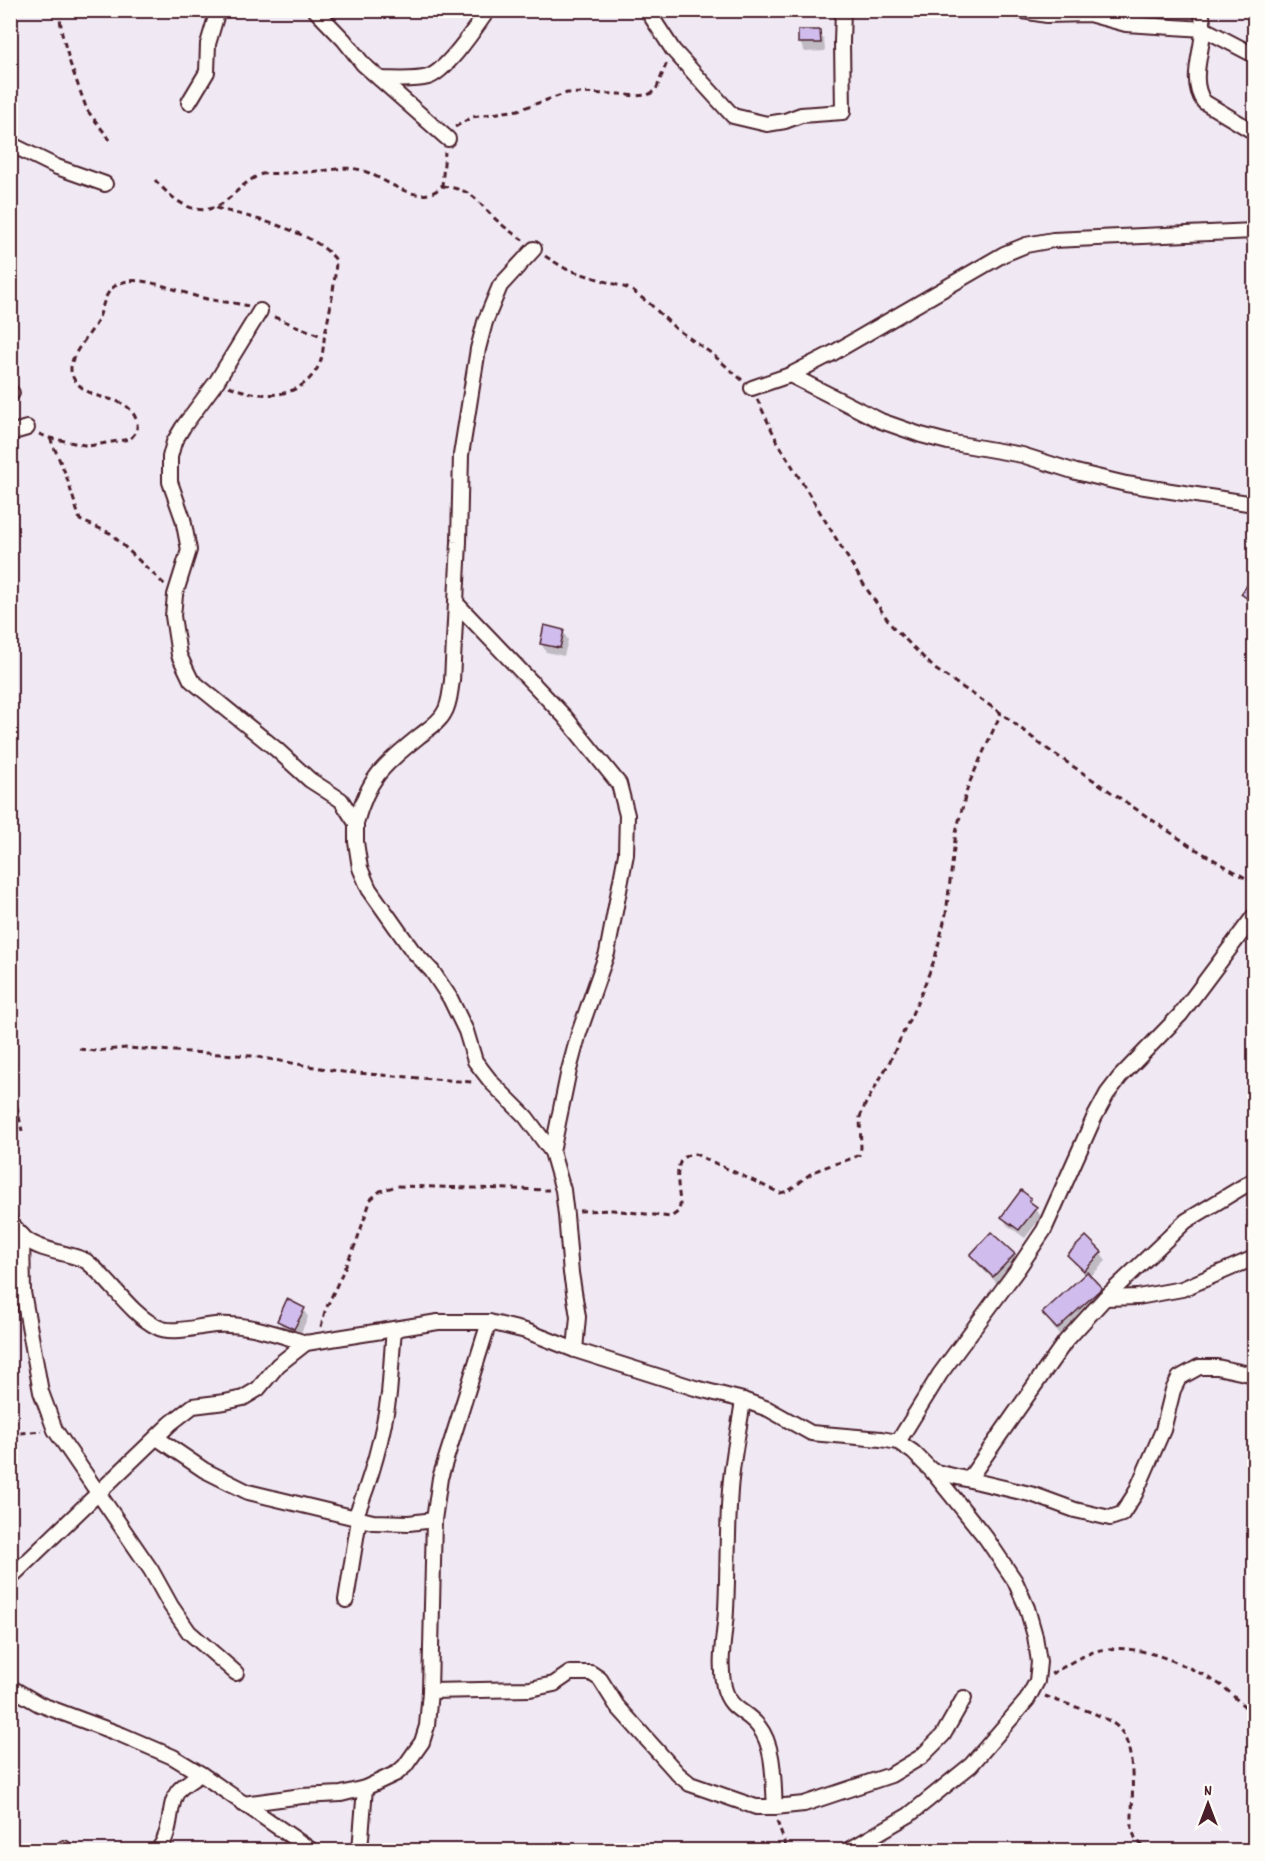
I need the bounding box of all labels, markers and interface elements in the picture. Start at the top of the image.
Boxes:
north arrow [1178,1774,1238,1834]
text: N [1204,1780,1212,1803]

